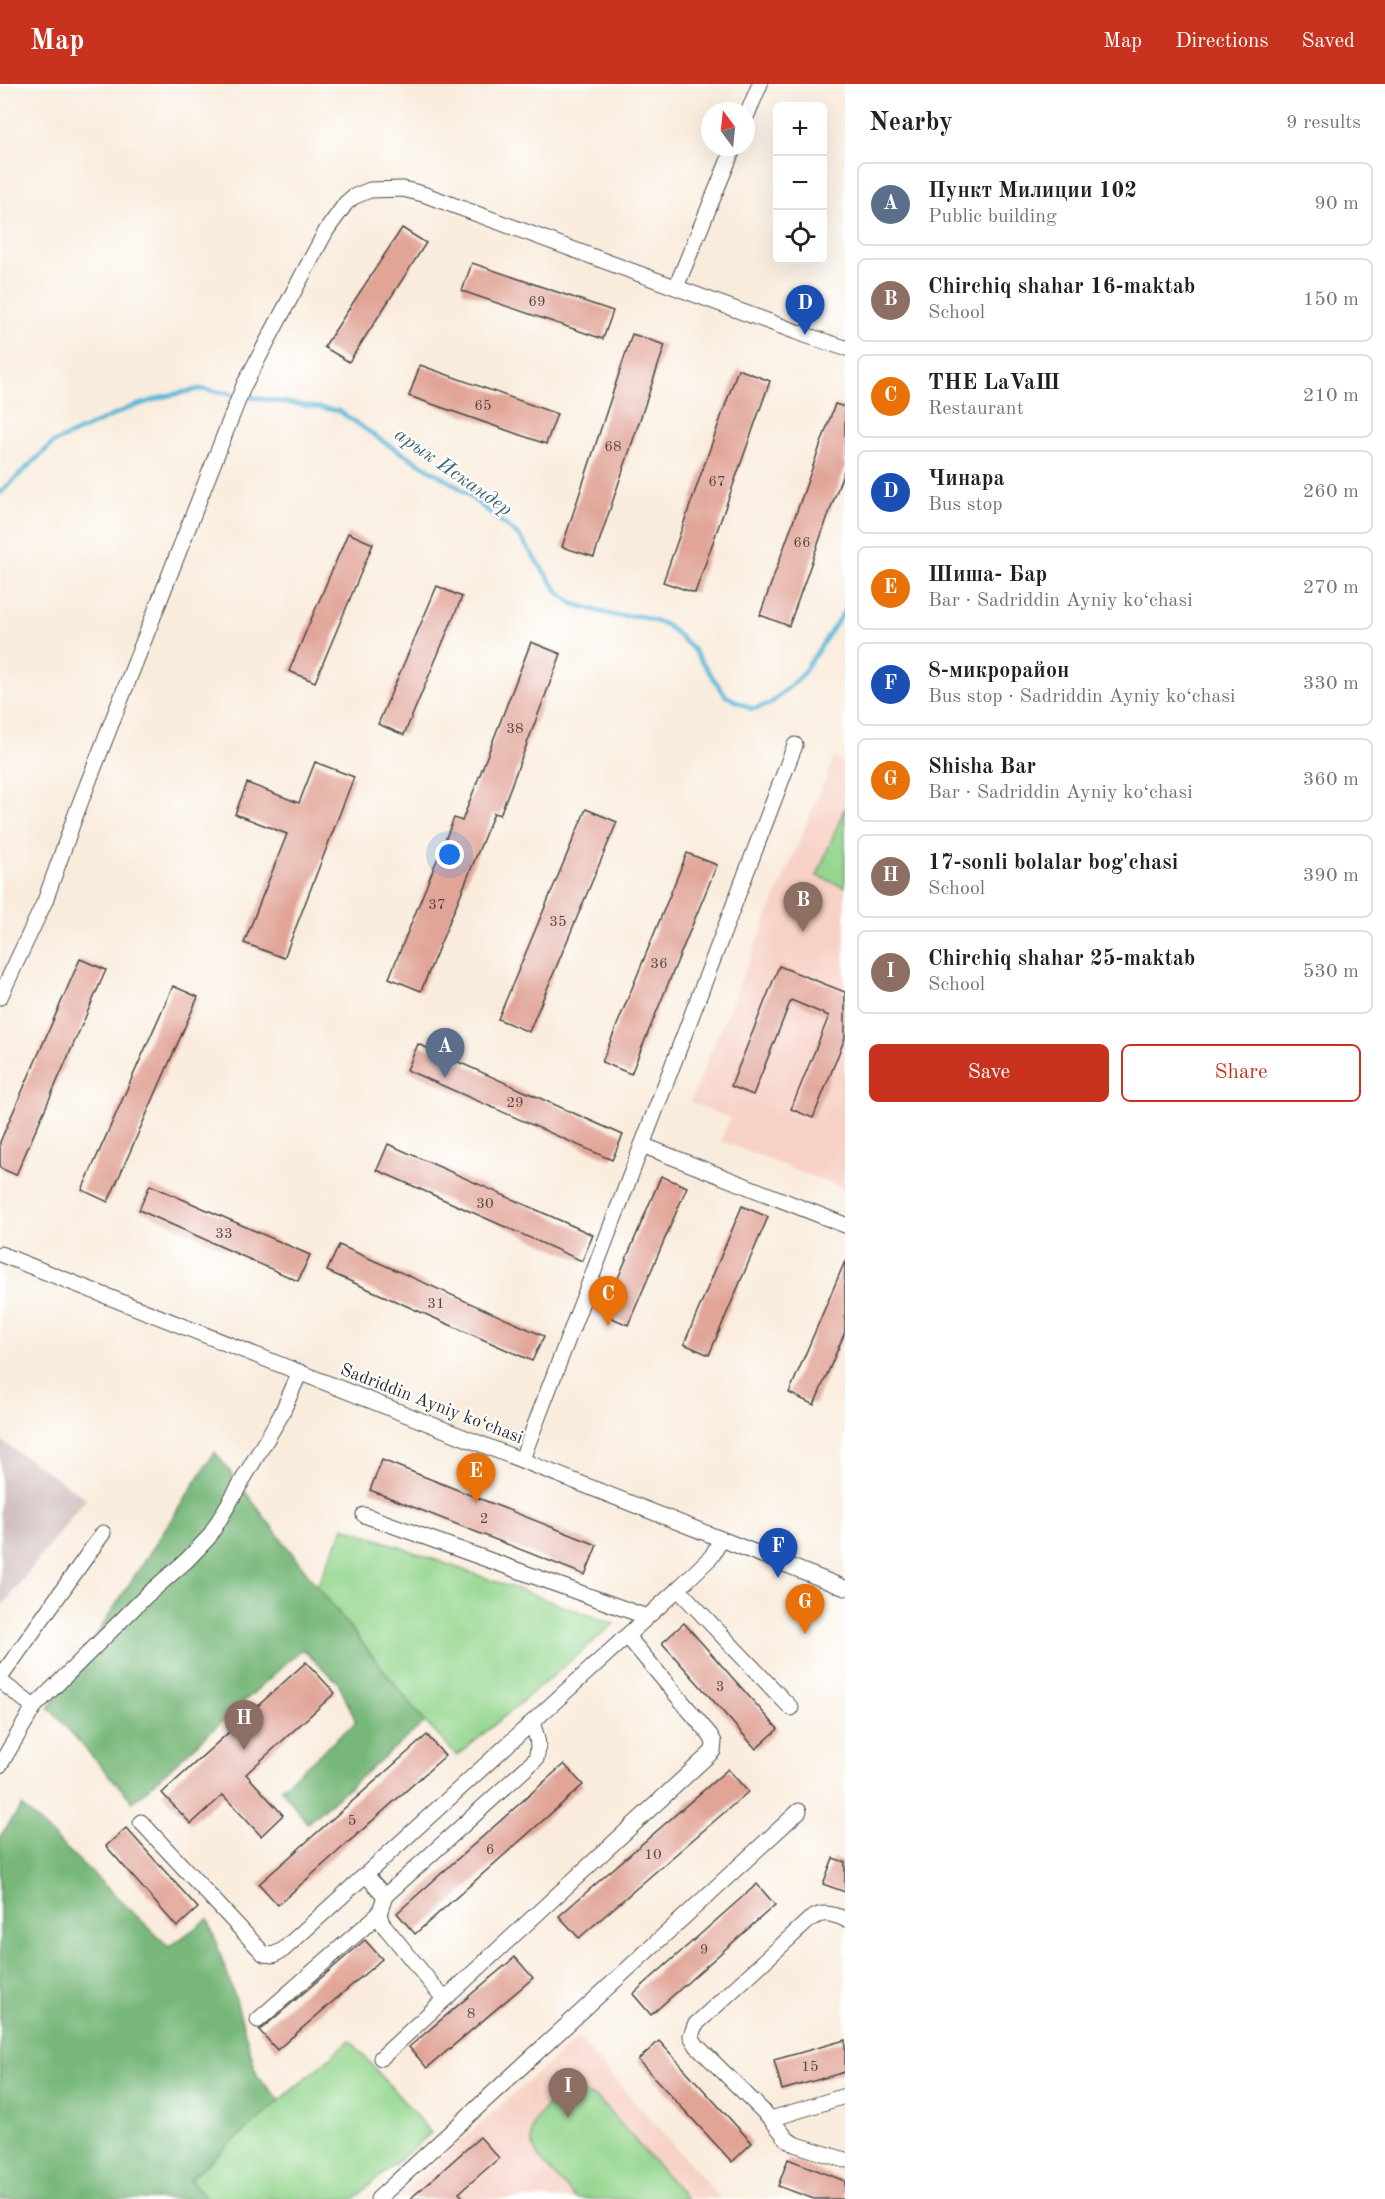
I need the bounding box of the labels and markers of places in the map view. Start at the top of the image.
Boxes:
pin: D [786,286,824,335]
pin: B [784,882,822,932]
pin: A [426,1028,464,1078]
pin: C [588,1276,628,1326]
pin: E [456,1454,496,1503]
pin: F [758,1528,798,1578]
pin: G [786,1584,824,1634]
pin: H [224,1700,264,1750]
pin: I [548,2068,588,2118]

